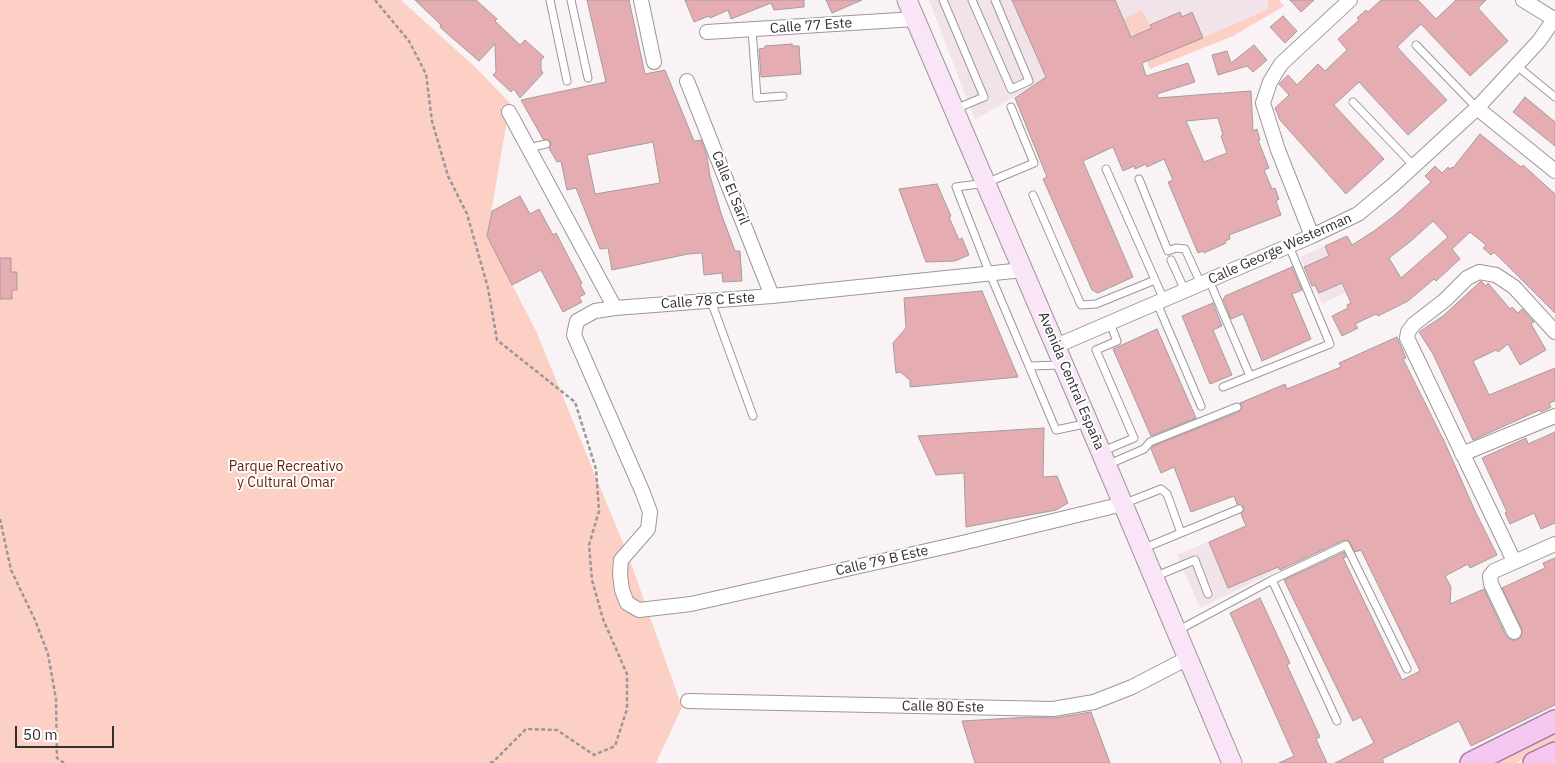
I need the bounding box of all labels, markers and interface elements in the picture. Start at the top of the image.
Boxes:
street label: Calle 77 Este [769,15,853,37]
street label: Calle El Saril [708,149,752,227]
street label: Calle George Westerman [1206,210,1354,288]
street label: Calle 78 C Este [660,289,756,313]
street label: Avenida Central España [1034,309,1108,453]
park label: Parque Recreativo y Cultural Omar [229,459,343,492]
street label: Calle 79 B Este [834,542,930,580]
street label: Calle 80 Este [902,698,984,716]
scale bar [18,716,116,748]
text: 50 m [23,725,58,744]

